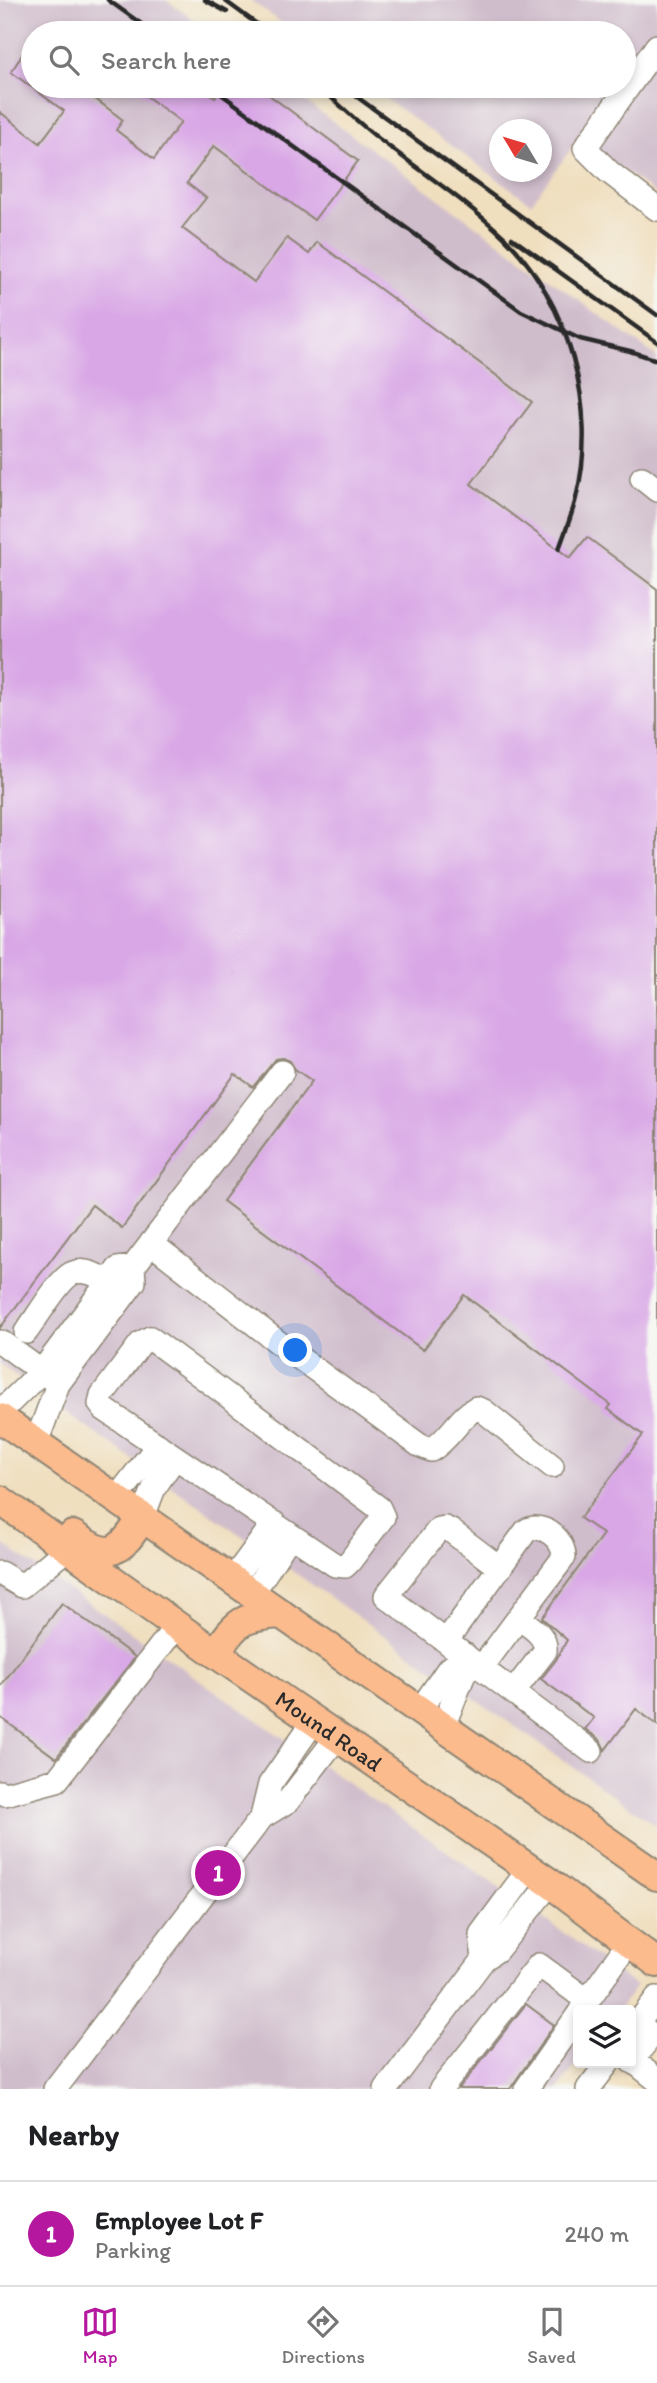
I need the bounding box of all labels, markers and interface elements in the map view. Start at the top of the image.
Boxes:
search box [21,21,636,98]
icon: search [45,41,83,79]
text: Search here [101,44,231,76]
north arrow [489,119,552,182]
your location [278,1333,312,1367]
street label: Mound Road [270,1685,388,1778]
pin: 1 [195,1847,241,1899]
map controls [573,2005,636,2068]
button: layers [573,2005,636,2068]
text: Nearby [28,2116,119,2153]
text: Employee Lot F [95,2204,263,2236]
text: 1 [46,2220,56,2248]
text: 240 m [564,2220,629,2248]
text: Parking [95,2236,171,2264]
tab: Map [81,2303,119,2368]
tab: Directions [281,2303,365,2368]
tab: Saved [527,2303,576,2368]

